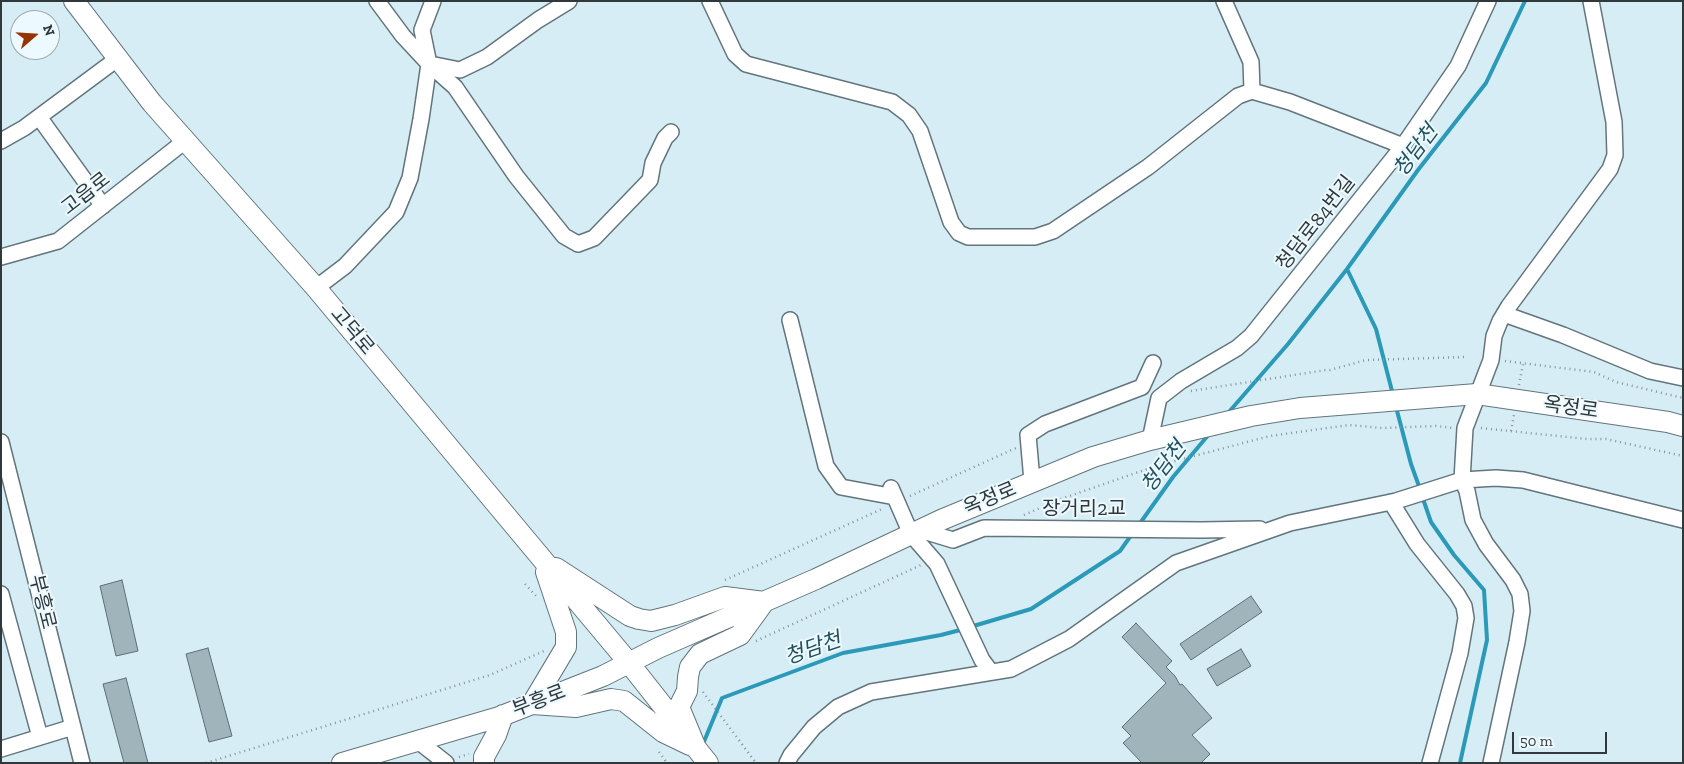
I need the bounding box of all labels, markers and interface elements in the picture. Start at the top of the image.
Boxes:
north arrow [10,10,60,60]
text: N [39,22,58,38]
water label: 청담천 [1388,120,1444,182]
street label: 고읍로 [57,168,115,220]
street label: 청담로84번길 [1272,171,1360,275]
street label: 고덕로 [325,302,379,360]
street label: 옥정로 [1542,392,1600,424]
water label: 청담천 [1136,436,1192,498]
street label: 옥정로 [960,477,1020,521]
street label: 장거리2교 [1042,497,1126,521]
street label: 부흥로 [24,572,60,632]
water label: 청담천 [781,628,845,670]
street label: 부흥로 [509,680,569,722]
scale bar [1514,722,1609,754]
text: 50 m [1520,732,1553,750]

